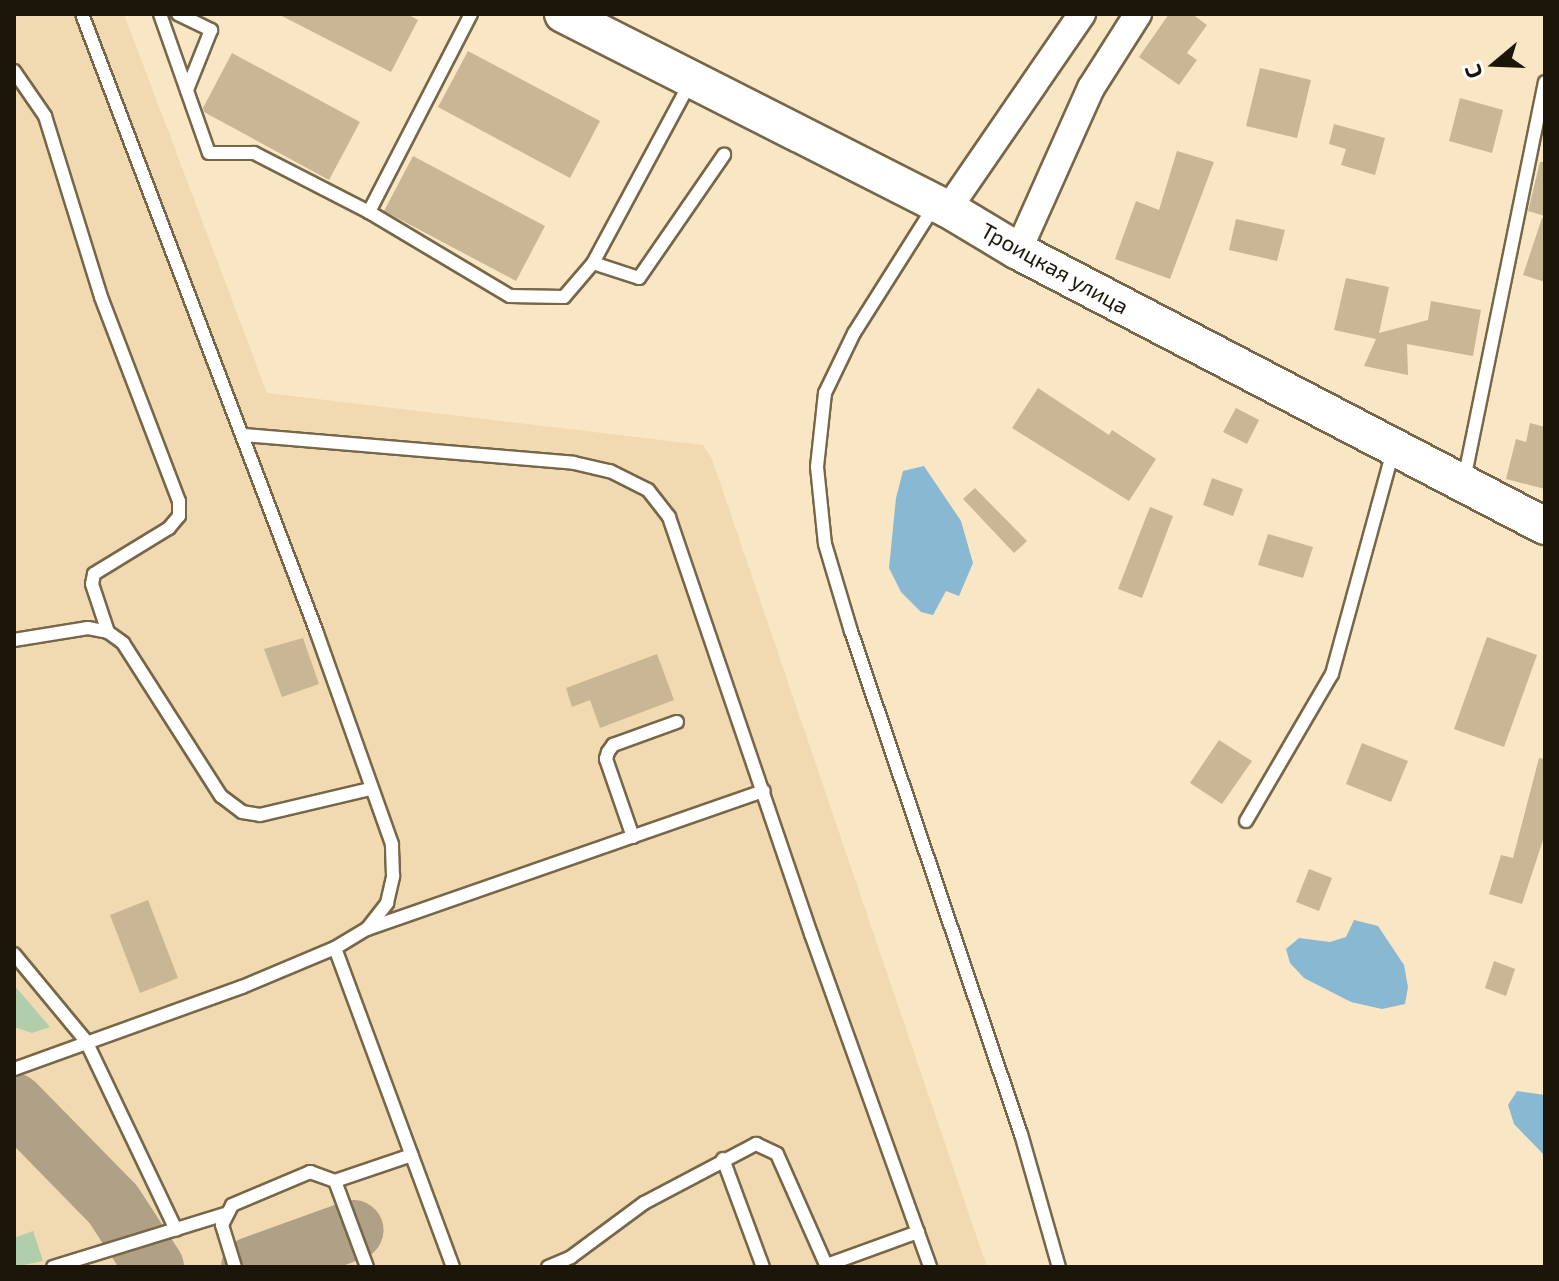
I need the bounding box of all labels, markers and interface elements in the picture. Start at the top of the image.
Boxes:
north arrow [1455,24,1535,104]
text: С [1458,61,1487,82]
street label: Троицкая улица [977,217,1133,319]

